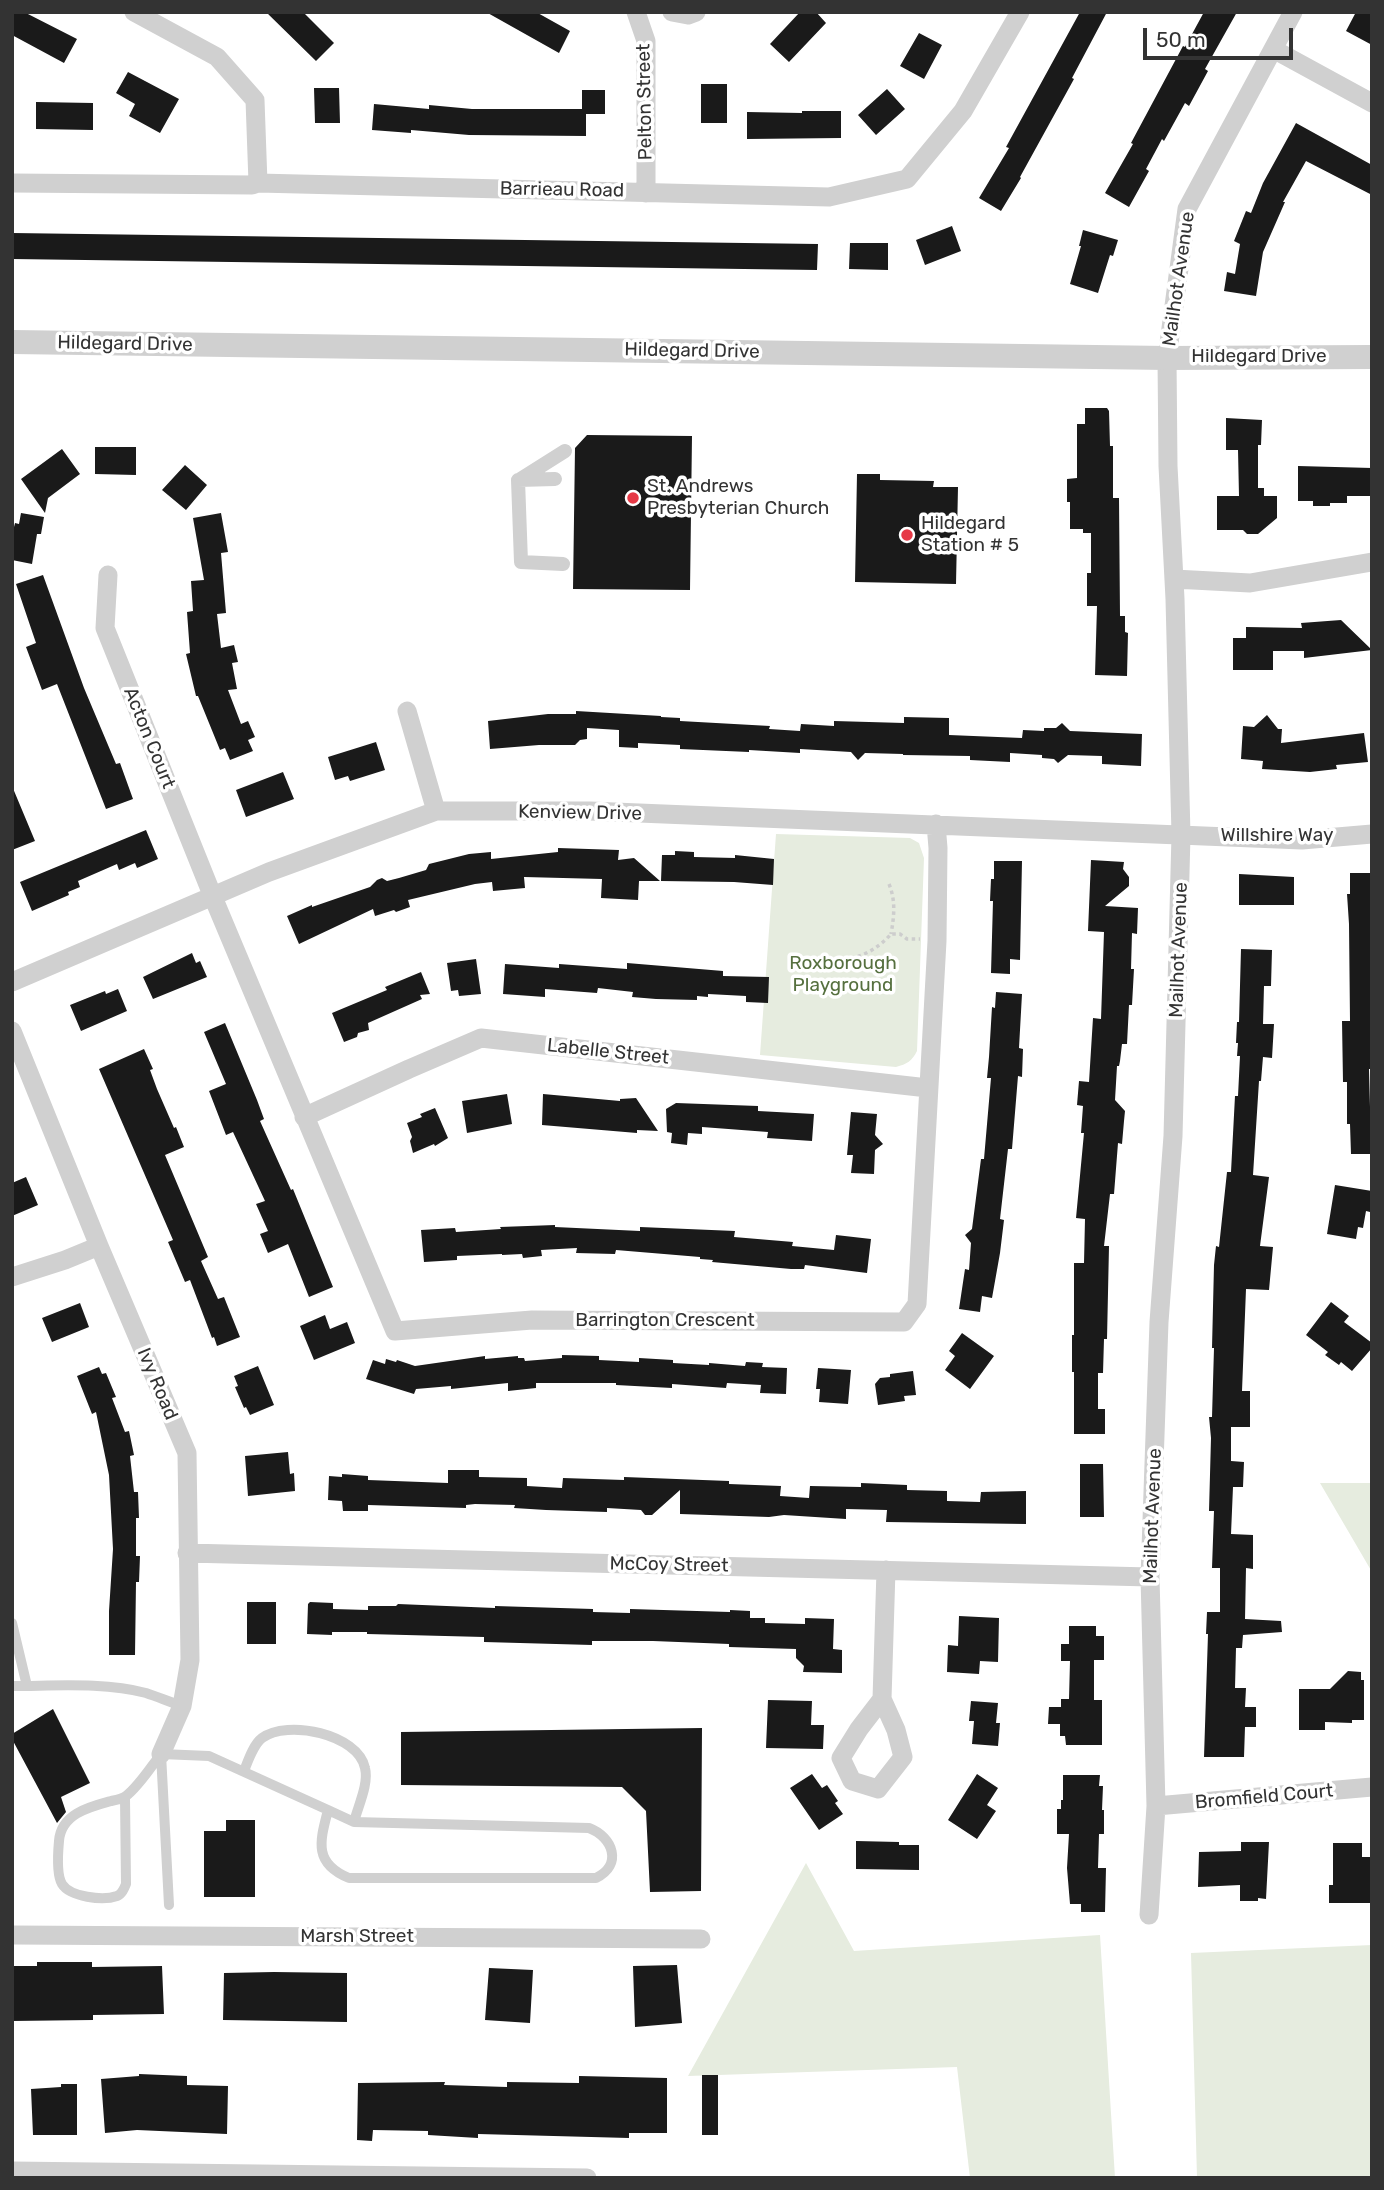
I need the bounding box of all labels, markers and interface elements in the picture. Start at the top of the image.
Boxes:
scale bar [1146,14,1296,58]
text: 50 m [1156,27,1206,52]
street label: Pelton Street [633,43,657,161]
street label: Barrieau Road [500,178,624,202]
street label: Mailhot Avenue [1158,210,1200,348]
street label: Hildegard Drive [57,331,193,357]
street label: Hildegard Drive [624,338,760,364]
street label: Hildegard Drive [1191,346,1327,368]
place label: St. Andrews Presbyterian Church [647,476,829,520]
marker: St. Andrews Presbyterian Church [625,490,641,506]
place label: Hildegard Station # 5 [921,513,1019,557]
marker: Hildegard Station # 5 [899,527,915,543]
street label: Acton Court [118,684,180,792]
street label: Kenview Drive [518,801,642,825]
street label: Willshire Way [1221,825,1333,847]
street label: Mailhot Avenue [1165,882,1193,1018]
park label: Roxborough Playground [789,953,897,997]
street label: Labelle Street [546,1034,670,1070]
street label: Barrington Crescent [575,1310,755,1332]
street label: Ivy Road [132,1345,182,1423]
street label: Mailhot Avenue [1139,1448,1167,1584]
street label: McCoy Street [609,1553,729,1577]
street label: Bromfield Court [1194,1780,1334,1814]
street label: Marsh Street [300,1926,414,1948]

